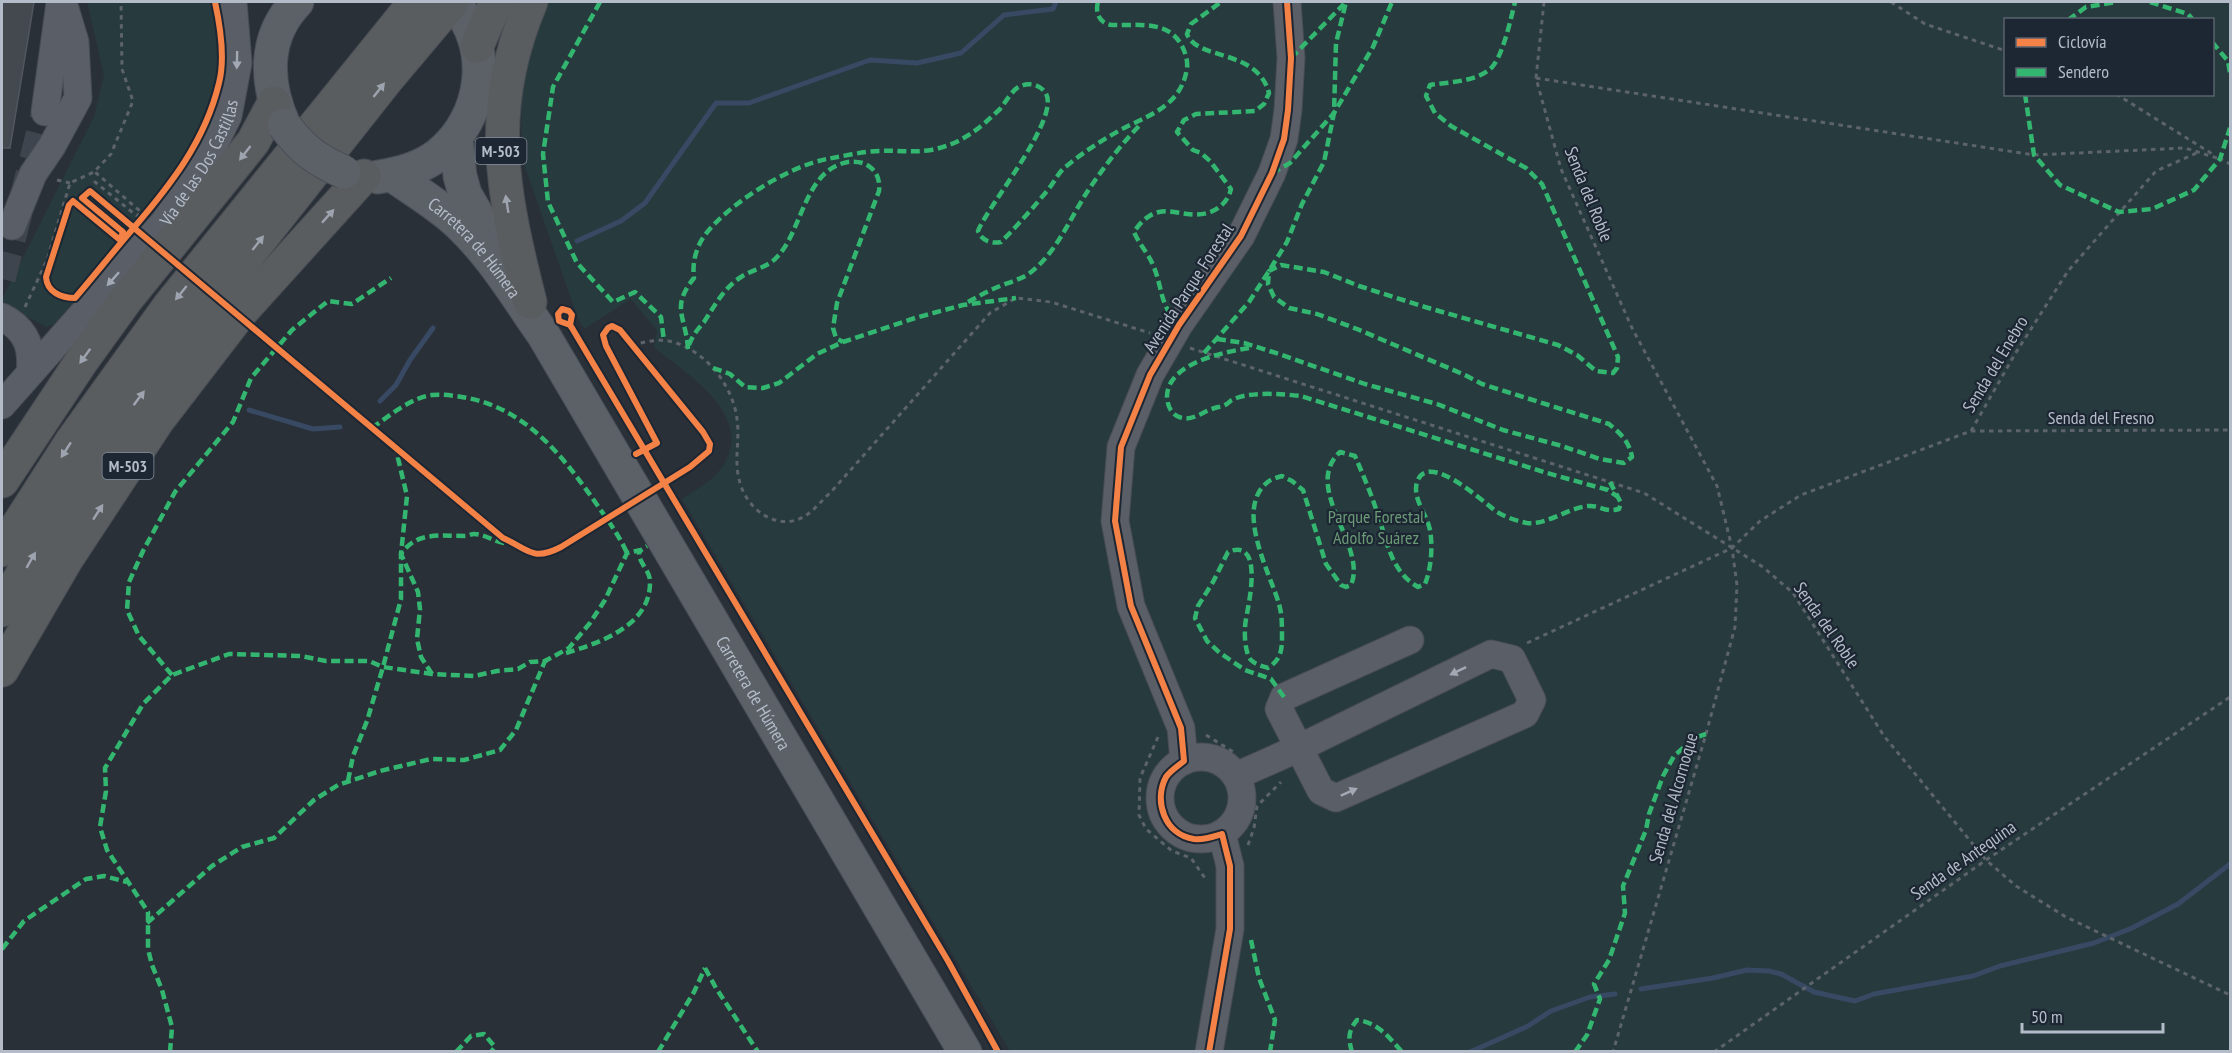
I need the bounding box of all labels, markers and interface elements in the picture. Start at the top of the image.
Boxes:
legend [2004,18,2214,96]
text: Ciclovía [2058,30,2106,53]
one-way arrow [232,50,241,69]
text: Sendero [2058,60,2109,83]
one-way arrow [372,82,385,98]
street label: Vía de las Dos Castillas [153,98,242,231]
road number: M-503 [476,138,526,164]
street label: Senda del Roble [1560,143,1618,245]
one-way arrow [238,145,251,161]
street label: Carretera de Húmera [424,192,526,302]
one-way arrow [502,194,511,213]
one-way arrow [321,209,335,224]
street label: Avenida Parque Forestal [1138,218,1239,357]
one-way arrow [251,235,264,251]
one-way arrow [106,272,120,287]
one-way arrow [175,285,187,300]
street label: Senda del Enebro [1957,311,2033,416]
one-way arrow [79,347,91,363]
one-way arrow [133,390,145,406]
street label: Senda del Fresno [2048,406,2155,429]
one-way arrow [61,442,72,458]
road number: M-503 [102,453,154,479]
one-way arrow [92,504,103,521]
park label: Parque Forestal Adolfo Suárez [1328,505,1425,549]
one-way arrow [25,552,36,568]
street label: Senda del Roble [1789,577,1865,673]
street label: Carretera de Húmera [711,632,796,754]
one-way arrow [1449,665,1467,675]
street label: Senda del Alcornoque [1643,730,1703,866]
one-way arrow [1341,788,1358,797]
street label: Senda de Antequina [1906,815,2020,905]
scale bar [2022,996,2163,1034]
text: 50 m [2031,1005,2063,1028]

